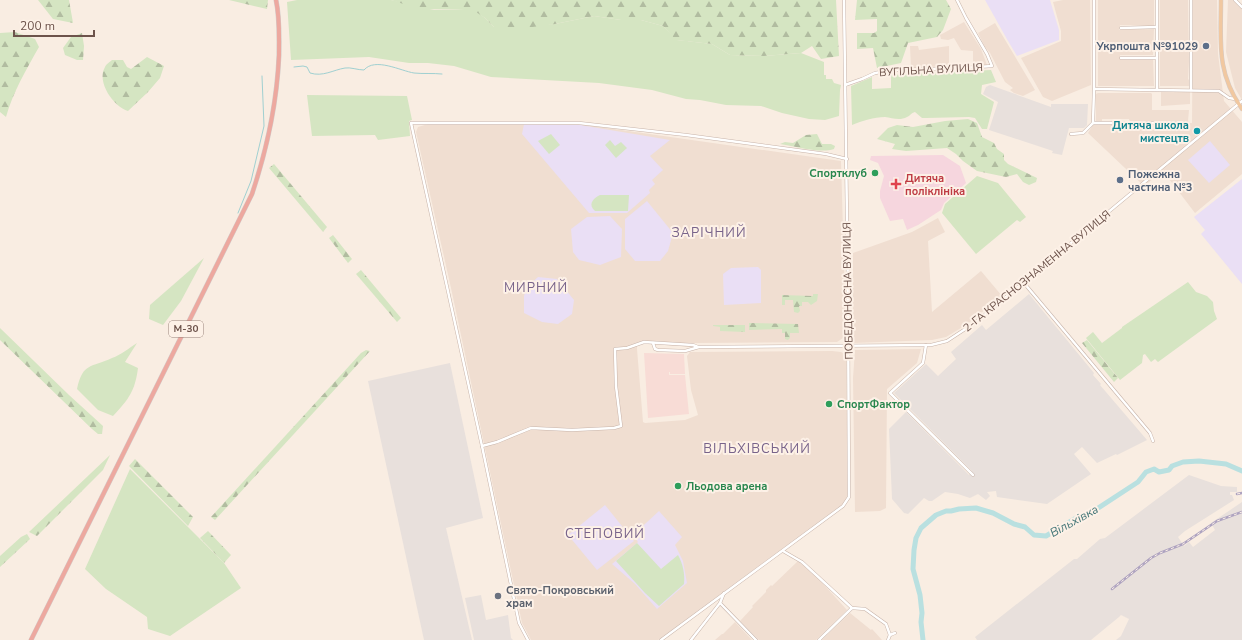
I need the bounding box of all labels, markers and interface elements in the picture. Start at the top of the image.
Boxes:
scale bar [14,12,94,38]
text: 200 m [20,18,55,34]
place label: Укрпошта №91029 [1096,39,1198,54]
marker: Укрпошта №91029 [1201,41,1211,51]
street label: ВУГІЛЬНА ВУЛИЦЯ [879,60,983,80]
place label: Дитяча школа мистецтв [1112,118,1189,146]
marker: Дитяча школа мистецтв [1192,126,1202,136]
place label: Спортклуб [809,166,867,181]
place label: Пожежна частина №3 [1128,167,1192,195]
marker: Спортклуб [870,168,880,178]
place label: Дитяча поліклініка [905,171,965,199]
marker: Пожежна частина №3 [1115,175,1125,185]
marker: Дитяча поліклініка [890,178,902,190]
street label: 2-ГА КРАСНОЗНАМЕННА ВУЛИЦЯ [960,207,1114,335]
street label: ПОБЕДОНОСНА ВУЛИЦЯ [839,222,857,360]
district label: ЗАРІЧНИЙ [671,223,747,242]
district label: МИРНИЙ [504,278,568,297]
road number: М-30 [169,321,203,337]
place label: СпортФактор [837,397,910,412]
marker: СпортФактор [824,399,834,409]
district label: ВІЛЬХІВСЬКИЙ [703,439,811,458]
place label: Льодова арена [686,479,767,494]
marker: Льодова арена [673,481,683,491]
water label: Вільхівка [1047,501,1101,541]
district label: СТЕПОВИЙ [565,524,645,543]
place label: Свято-Покровський храм [506,583,614,611]
marker: Свято-Покровський храм [493,591,503,601]

